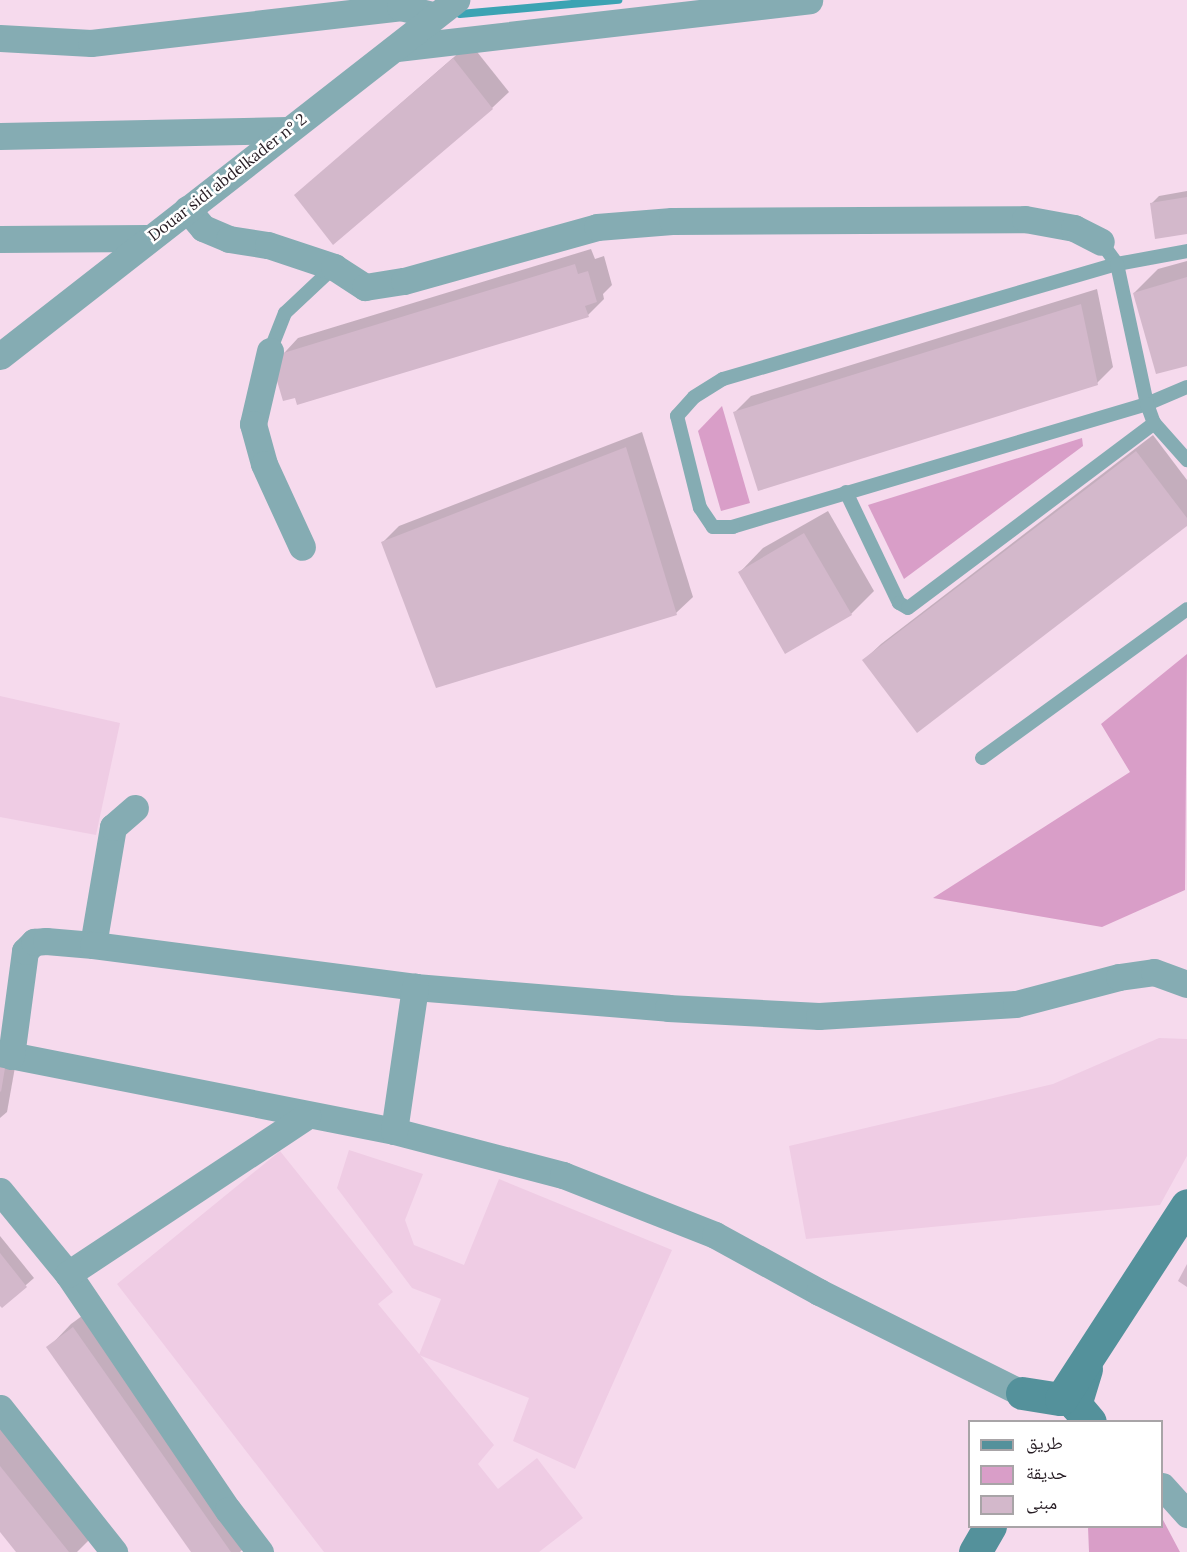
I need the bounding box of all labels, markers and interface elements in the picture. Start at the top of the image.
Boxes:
street label: Douar sidi abdelkader n° 2 [144,109,310,245]
legend [968,1420,1163,1528]
text: طريق [1026,1431,1063,1454]
text: حديقة [1026,1461,1067,1484]
text: مبنى [1026,1491,1057,1514]

